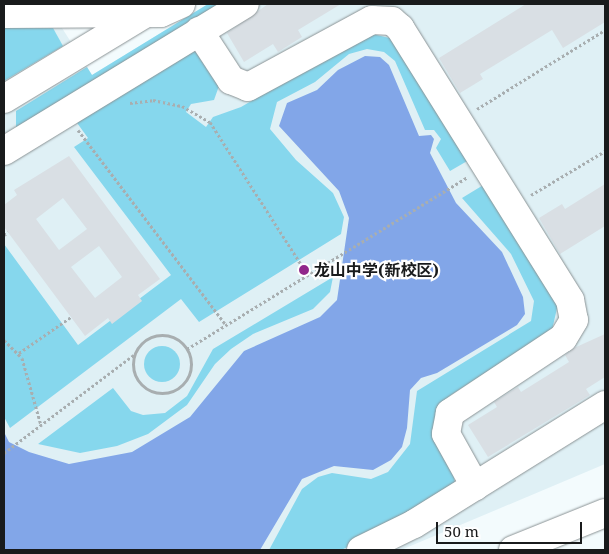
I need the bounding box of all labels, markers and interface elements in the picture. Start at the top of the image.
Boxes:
place label: 龙山中学(新校区) [314,260,439,280]
marker: 龙山中学(新校区) [298,264,310,276]
scale bar [439,512,585,544]
text: 50 m [444,521,479,541]

